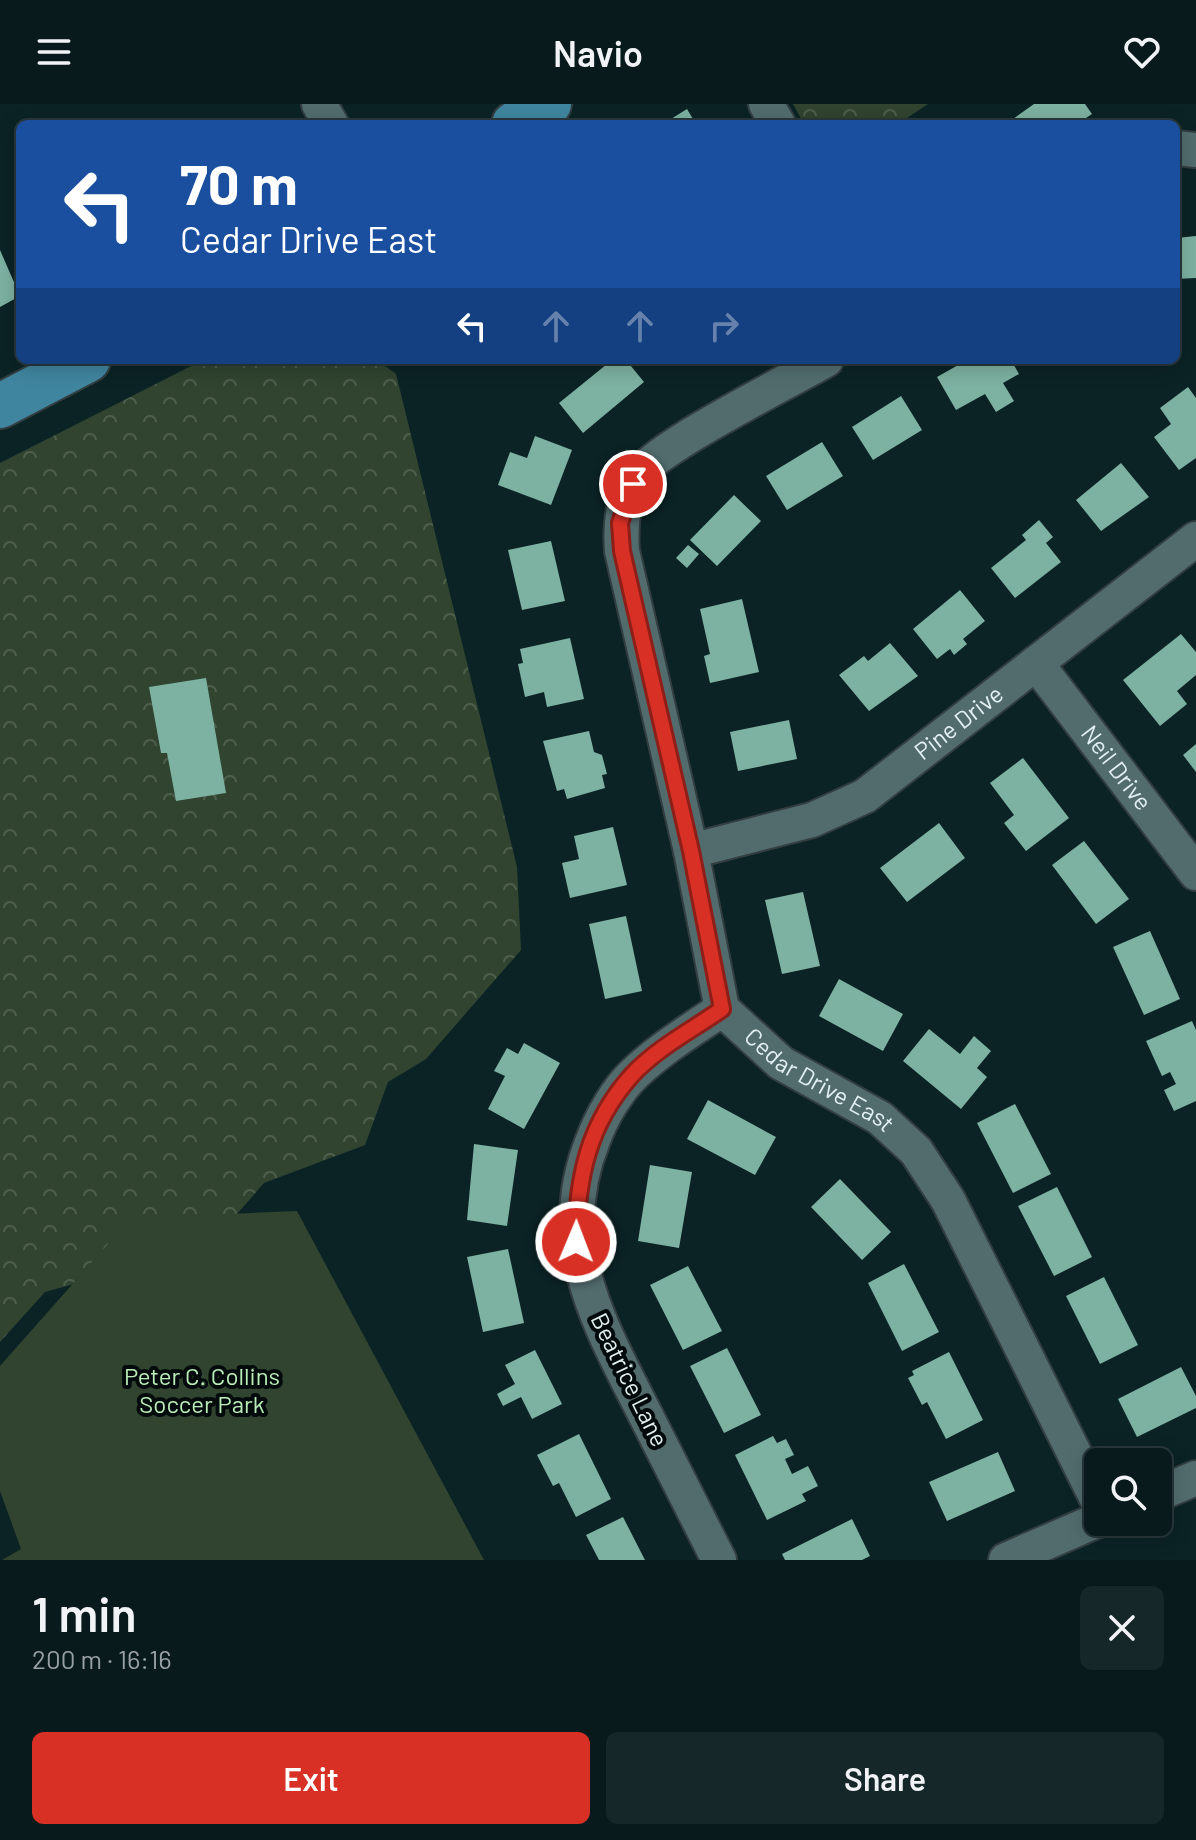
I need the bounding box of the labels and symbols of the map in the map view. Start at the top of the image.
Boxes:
pin [599,450,667,518]
street label: Pine Drive [908,678,1008,765]
street label: Neil Drive [1076,719,1159,815]
street label: Cedar Drive East [739,1021,901,1137]
position arrow [534,1200,618,1284]
street label: Beatrice Lane [586,1308,675,1451]
park label: Peter C. Collins Soccer Park [124,1361,280,1418]

